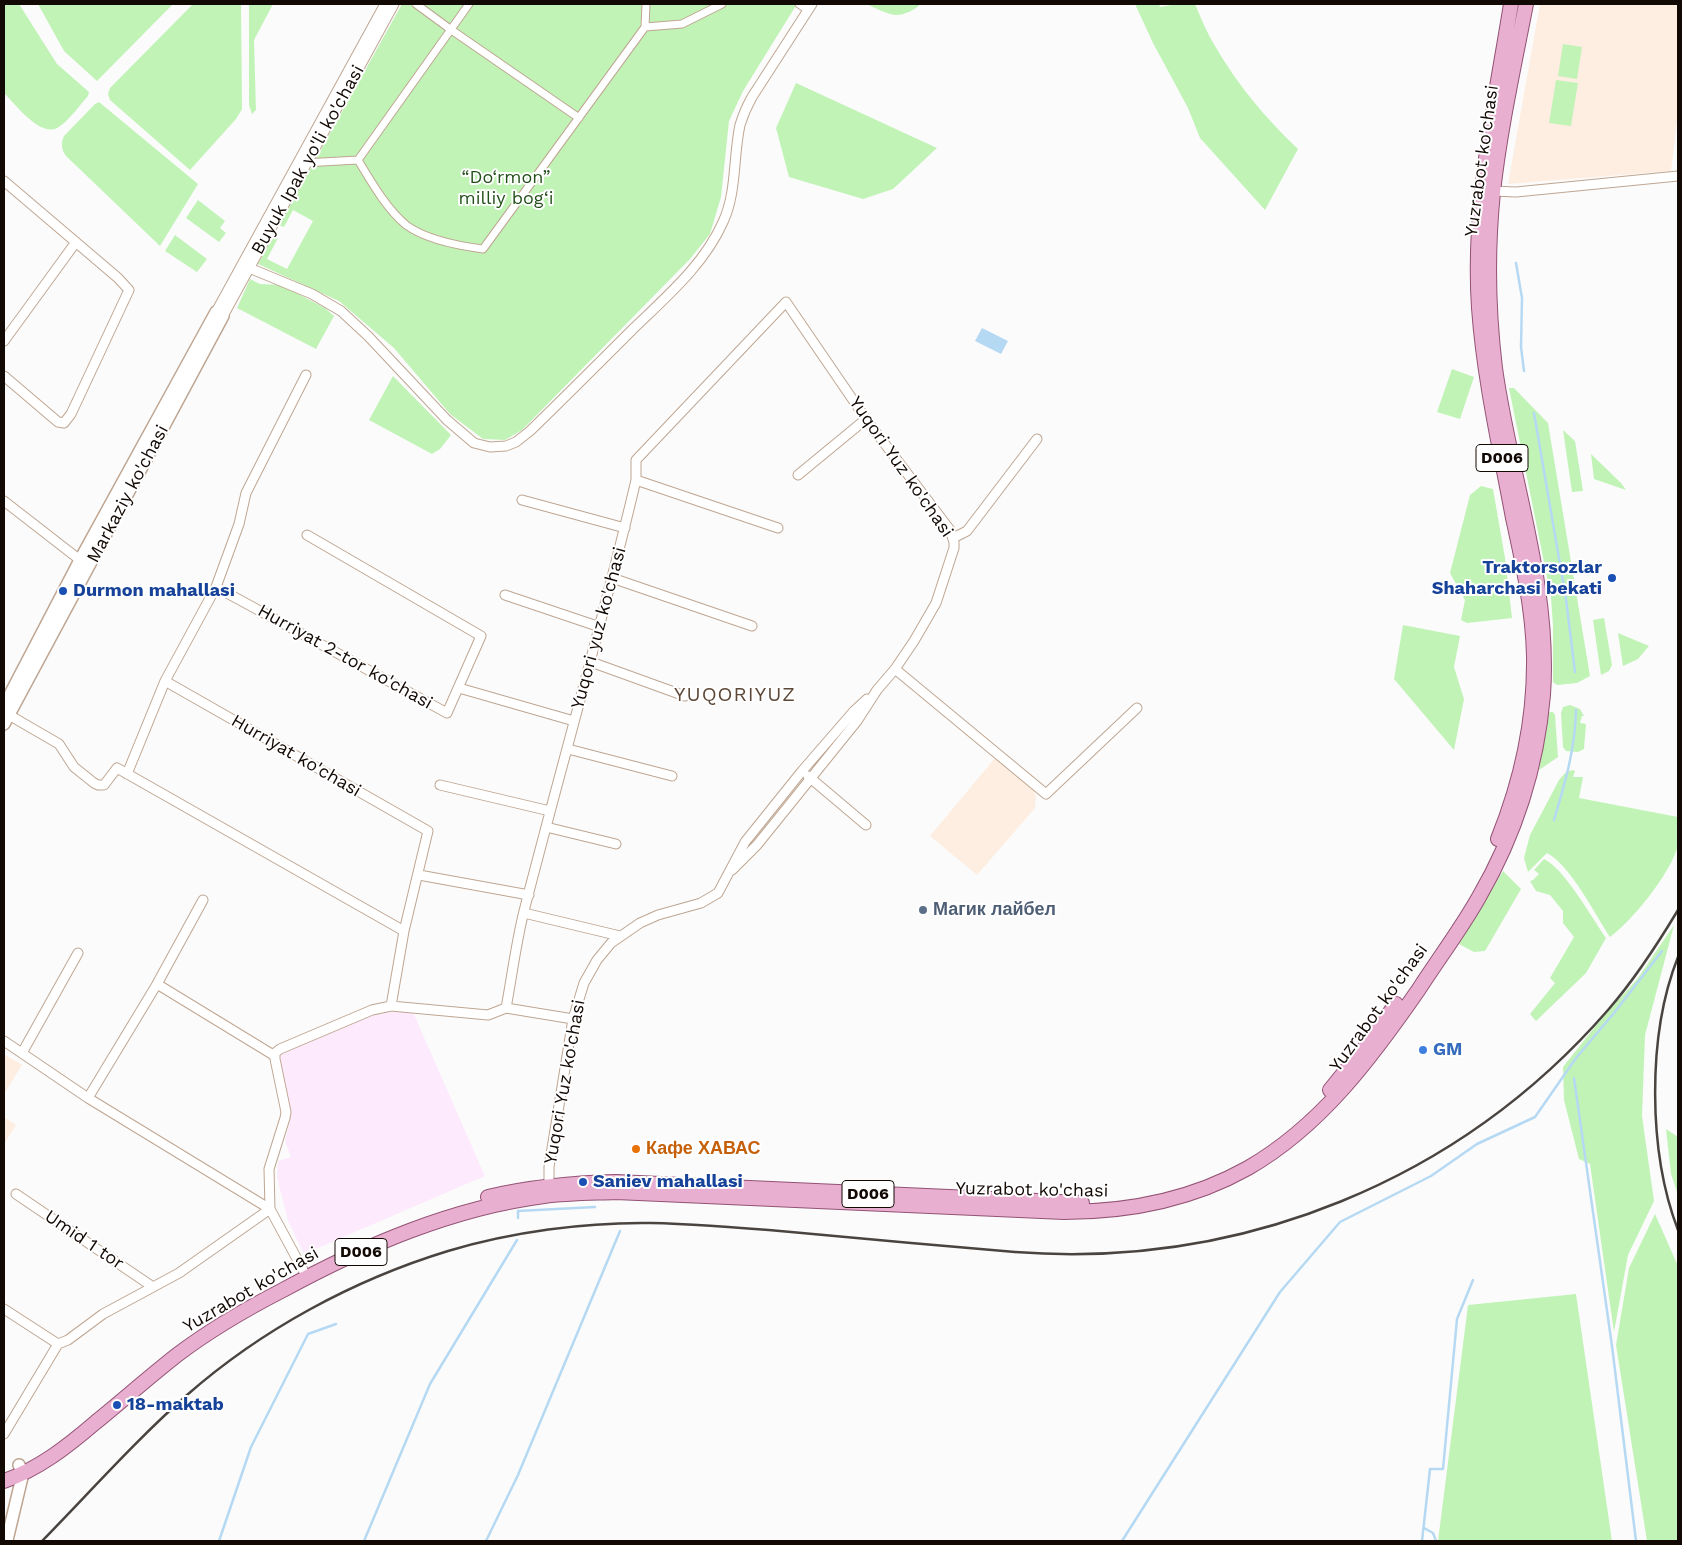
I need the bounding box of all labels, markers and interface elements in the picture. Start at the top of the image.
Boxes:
street label: Buyuk Ipak yo'li ko'chasi [247,62,369,258]
street label: Yuzrabot ko'chasi [1461,84,1503,238]
park label: “Do‘rmon” milliy bog‘i [459,167,553,210]
street label: Yuqori Yuz ko'chasi [844,392,958,542]
street label: Markaziy ko'chasi [83,422,173,566]
road number: D006 [1476,444,1528,472]
street label: Yuqori yuz ko'chasi [567,545,631,711]
place label: Traktorsozlar Shaharchasi bekati [1432,557,1602,600]
marker: Traktorsozlar Shaharchasi bekati [1606,572,1618,584]
place label: Durmon mahallasi [73,580,235,602]
marker: Durmon mahallasi [57,585,69,597]
street label: Hurriyat 2-tor ko'chasi [254,600,436,714]
district label: YUQORIYUZ [673,683,797,707]
street label: Hurriyat ko'chasi [227,710,365,802]
place label: Магик лайбел [933,899,1056,921]
marker: Магик лайбел [917,904,929,916]
street label: Yuzrabot ko'chasi [1325,940,1433,1076]
street label: Yuqori Yuz ko'chasi [540,998,590,1166]
place label: GM [1433,1039,1462,1061]
marker: GM [1417,1044,1429,1056]
place label: Кафе ХАВАС [646,1138,761,1160]
marker: Кафе ХАВАС [630,1143,642,1155]
place label: Saniev mahallasi [593,1171,743,1193]
marker: Saniev mahallasi [577,1176,589,1188]
street label: Yuzrabot ko'chasi [955,1178,1109,1202]
road number: D006 [842,1180,894,1208]
street label: Umid 1 tor [40,1206,128,1274]
road number: D006 [335,1238,387,1266]
street label: Yuzrabot ko'chasi [179,1242,323,1338]
place label: 18-maktab [127,1394,224,1416]
marker: 18-maktab [111,1399,123,1411]

